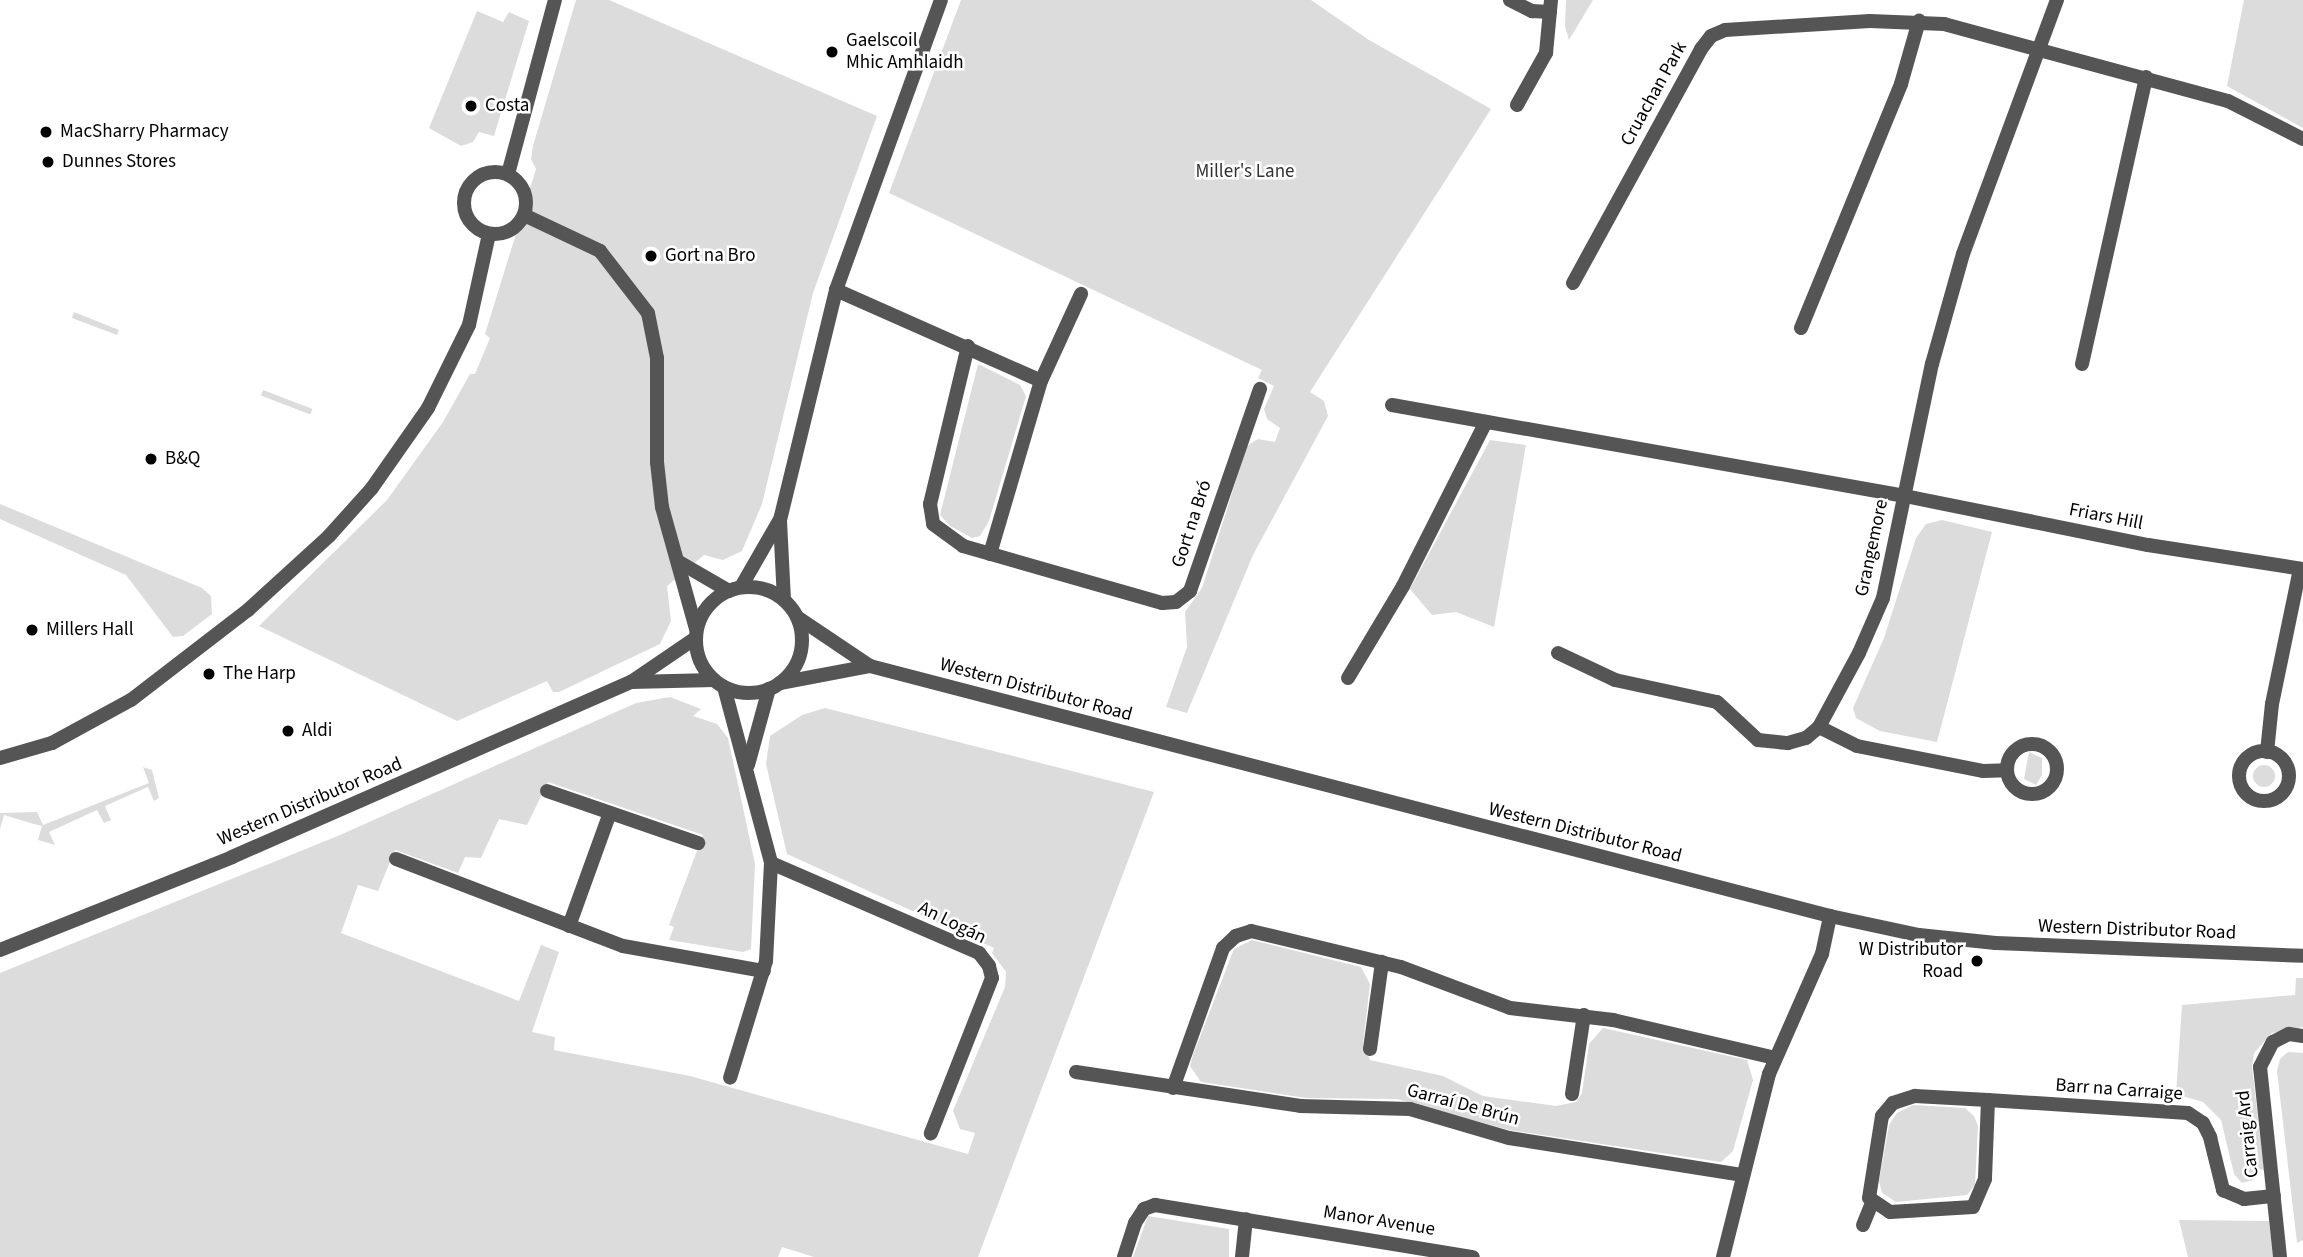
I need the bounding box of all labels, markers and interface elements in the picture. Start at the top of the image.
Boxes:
place label: Gaelscoil Mhic Amhlaidh [846,30,964,74]
street label: Cruachan Park [1616,38,1692,150]
marker: Gaelscoil Mhic Amhlaidh [824,44,840,60]
place label: Costa [485,95,529,117]
marker: Costa [463,98,479,114]
place label: MacSharry Pharmacy [60,121,229,143]
marker: MacSharry Pharmacy [38,124,54,140]
place label: Dunnes Stores [62,151,176,173]
marker: Dunnes Stores [40,154,56,170]
park label: Miller's Lane [1196,161,1294,183]
place label: Gort na Bro [665,245,755,267]
marker: Gort na Bro [643,248,659,264]
place label: B&Q [165,448,200,470]
marker: B&Q [143,451,159,467]
street label: Gort na Bró [1167,477,1217,571]
street label: Grangemore [1851,497,1893,599]
street label: Friars Hill [2067,499,2145,535]
place label: Millers Hall [46,619,134,641]
marker: Millers Hall [24,622,40,638]
street label: Western Distributor Road [937,653,1135,727]
place label: The Harp [223,663,296,685]
marker: The Harp [201,666,217,682]
place label: Aldi [302,720,332,742]
marker: Aldi [280,723,296,739]
street label: Western Distributor Road [214,753,406,851]
street label: Western Distributor Road [1486,798,1684,868]
street label: An Logán [914,897,990,949]
street label: Western Distributor Road [2037,915,2237,945]
place label: W Distributor Road [1859,939,1963,983]
marker: W Distributor Road [1969,953,1985,969]
street label: Barr na Carraige [2055,1074,2183,1106]
street label: Garraí De Brún [1404,1079,1522,1131]
street label: Carraig Ard [2232,1089,2264,1179]
street label: Manor Avenue [1321,1201,1437,1241]

